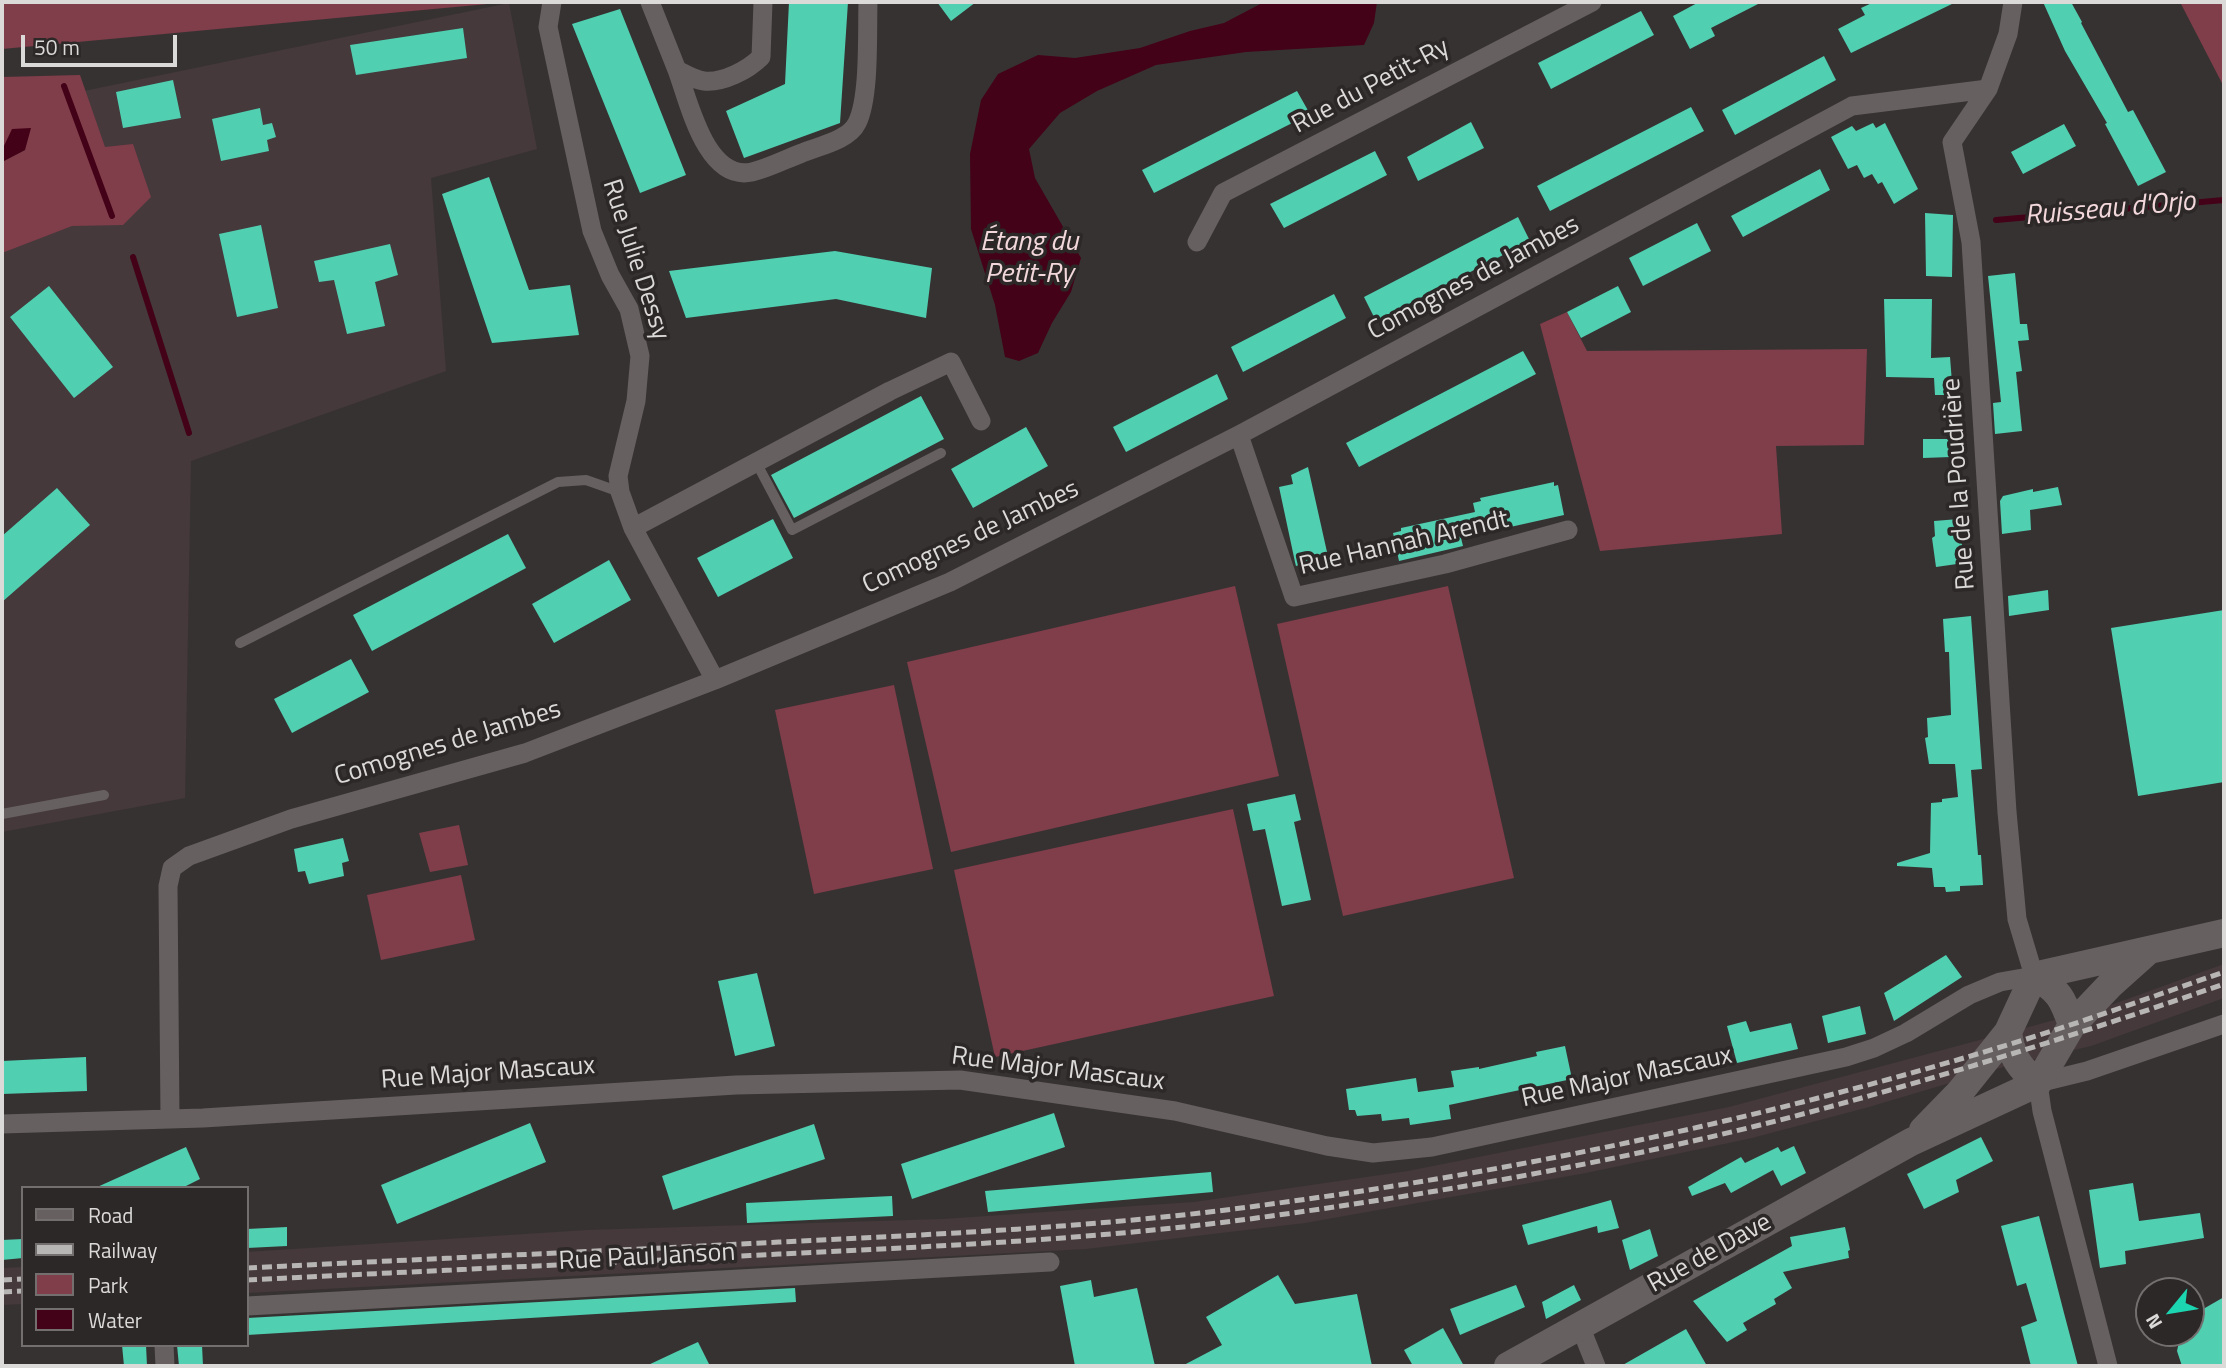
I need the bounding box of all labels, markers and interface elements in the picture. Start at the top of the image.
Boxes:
scale bar [24,21,180,65]
text: 50 m [34,31,80,63]
street label: Rue du Petit-Ry [1287,32,1455,142]
street label: Rue Julie Dessy [594,176,676,344]
water label: Ruisseau d'Orjo [2023,186,2197,234]
street label: Comognes de Jambes [1363,210,1585,348]
water label: Étang du Petit-Ry [980,226,1078,292]
street label: Rue de la Poudrière [1937,377,1983,591]
street label: Comognes de Jambes [858,474,1084,602]
street label: Rue Hannah Arendt [1296,505,1512,583]
street label: Comognes de Jambes [331,695,565,793]
street label: Rue Major Mascaux [1519,1040,1735,1116]
street label: Rue Major Mascaux [950,1041,1166,1099]
street label: Rue Major Mascaux [380,1051,596,1097]
legend [21,1186,248,1347]
text: Road [88,1199,133,1231]
street label: Rue de Dave [1643,1207,1777,1301]
text: Railway [88,1234,157,1266]
street label: Rue Paul Janson [558,1238,736,1278]
text: Park [88,1269,128,1301]
north arrow [2135,1277,2205,1347]
text: Water [88,1304,142,1336]
text: N [2137,1309,2169,1335]

